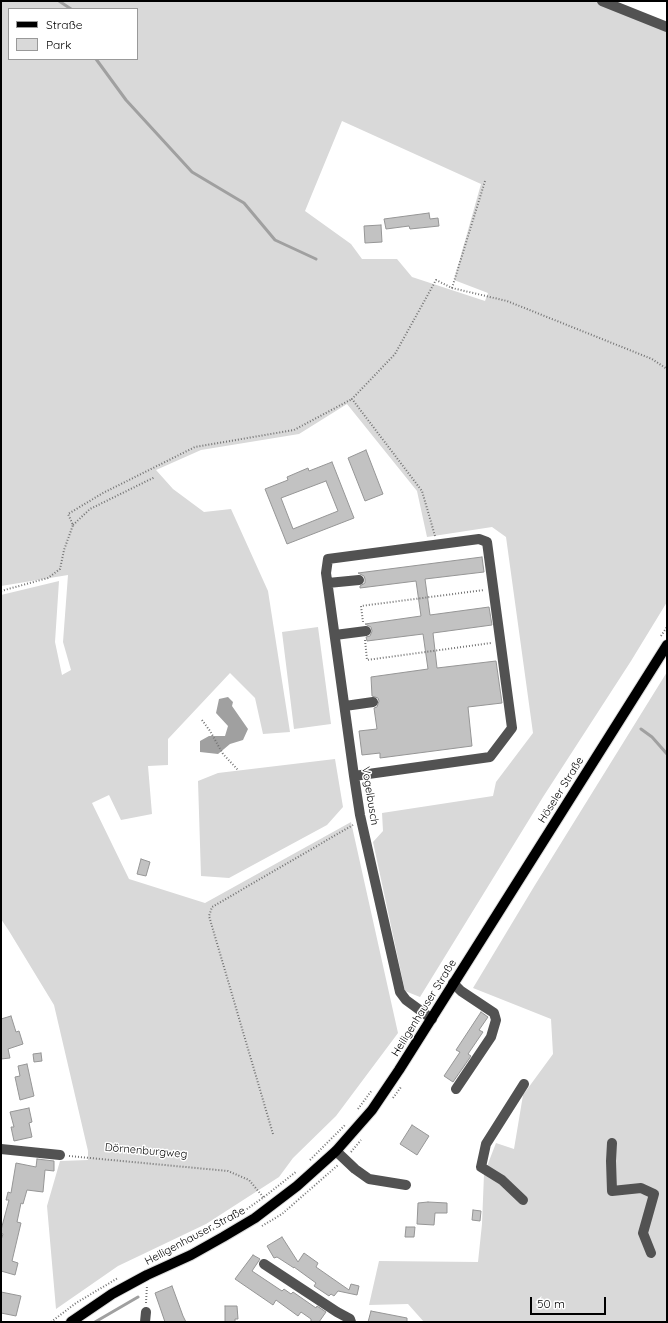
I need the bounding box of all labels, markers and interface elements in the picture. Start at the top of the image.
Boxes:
legend [8,8,138,60]
text: Straße [46,17,83,32]
text: Park [46,37,71,52]
street label: Höseler Straße [535,755,587,825]
street label: Vogelbusch [359,766,381,826]
street label: Heiligenhauser Straße [389,957,459,1059]
street label: Dörnenburgweg [104,1141,188,1161]
street label: Heiligenhauser Straße [143,1204,247,1268]
scale bar [532,1289,608,1315]
text: 50 m [537,1296,565,1311]

